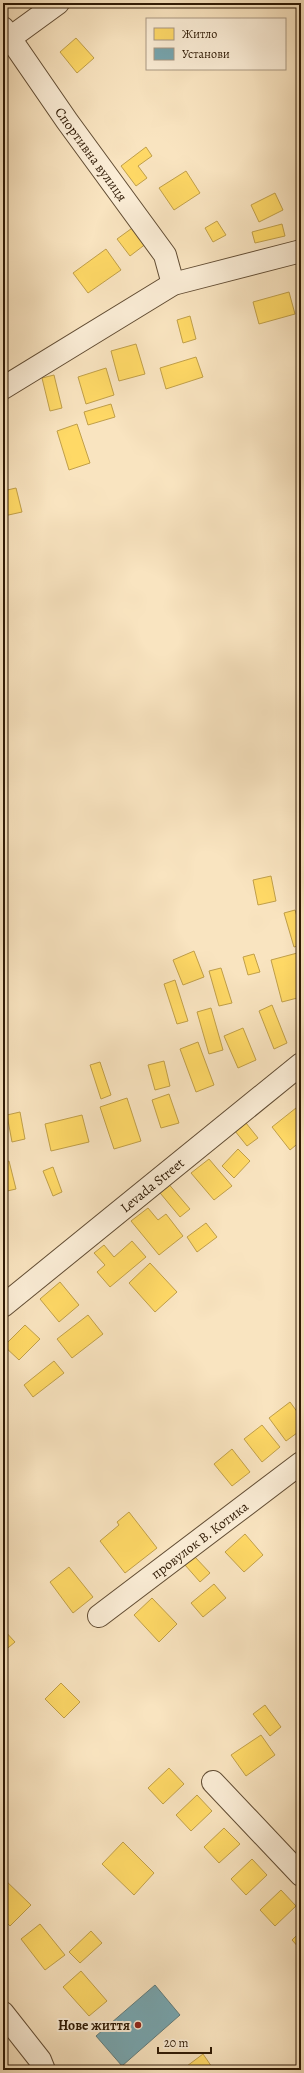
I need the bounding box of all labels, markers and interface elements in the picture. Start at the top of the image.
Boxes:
legend [146,18,286,70]
text: Житло [182,26,217,42]
text: Установи [182,46,230,62]
street label: Спортивна вулиця [51,103,132,205]
street label: Levada Street [116,1153,188,1217]
street label: провулок В. Котика [147,1497,252,1583]
place label: Нове життя [58,2016,130,2035]
marker: Нове життя [133,2020,143,2030]
scale bar [158,2029,211,2055]
text: 20 m [164,2035,188,2051]

